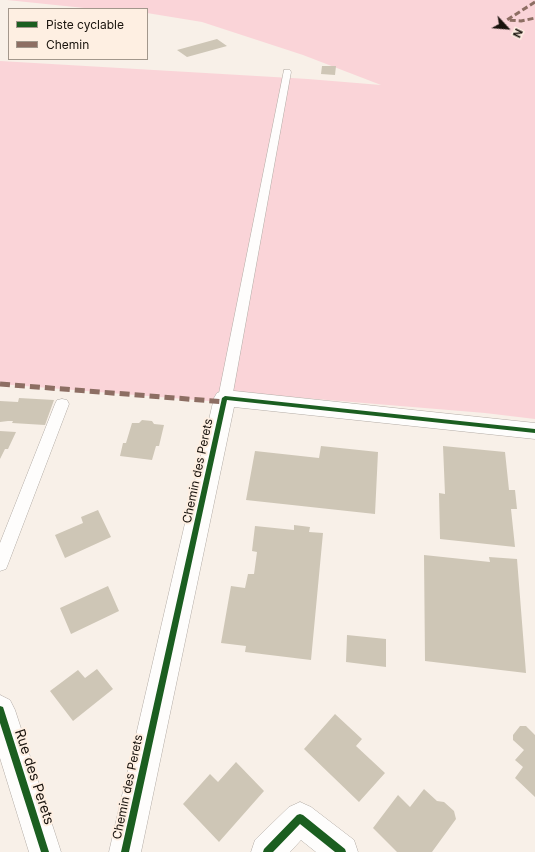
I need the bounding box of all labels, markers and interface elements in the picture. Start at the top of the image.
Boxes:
legend [8,8,148,60]
north arrow [487,8,527,48]
text: Piste cyclable [46,17,124,32]
text: N [510,26,526,40]
text: Chemin [46,37,89,52]
street label: Chemin des Perets [180,417,216,525]
street label: Rue des Perets [11,727,57,827]
street label: Chemin des Perets [110,733,146,841]

